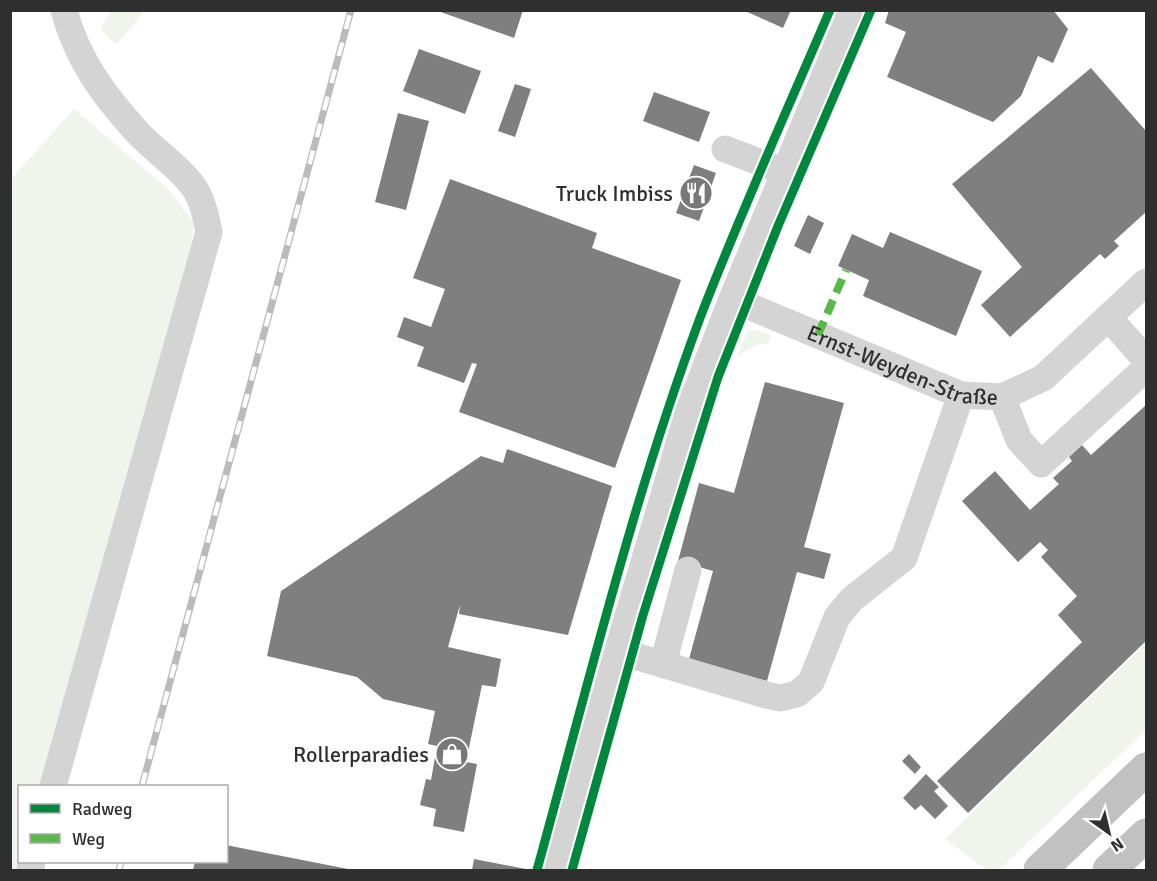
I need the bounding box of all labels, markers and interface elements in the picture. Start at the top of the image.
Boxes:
restaurant icon: Truck Imbiss [678,175,714,211]
place label: Truck Imbiss [556,180,673,207]
street label: Ernst-Weyden-Straße [803,319,999,410]
shop icon: Rollerparadies [434,736,470,772]
place label: Rollerparadies [293,741,429,768]
legend [18,785,228,863]
text: Radweg [72,798,133,820]
north arrow [1079,803,1139,863]
text: Weg [72,828,105,850]
text: N [1107,833,1127,856]

